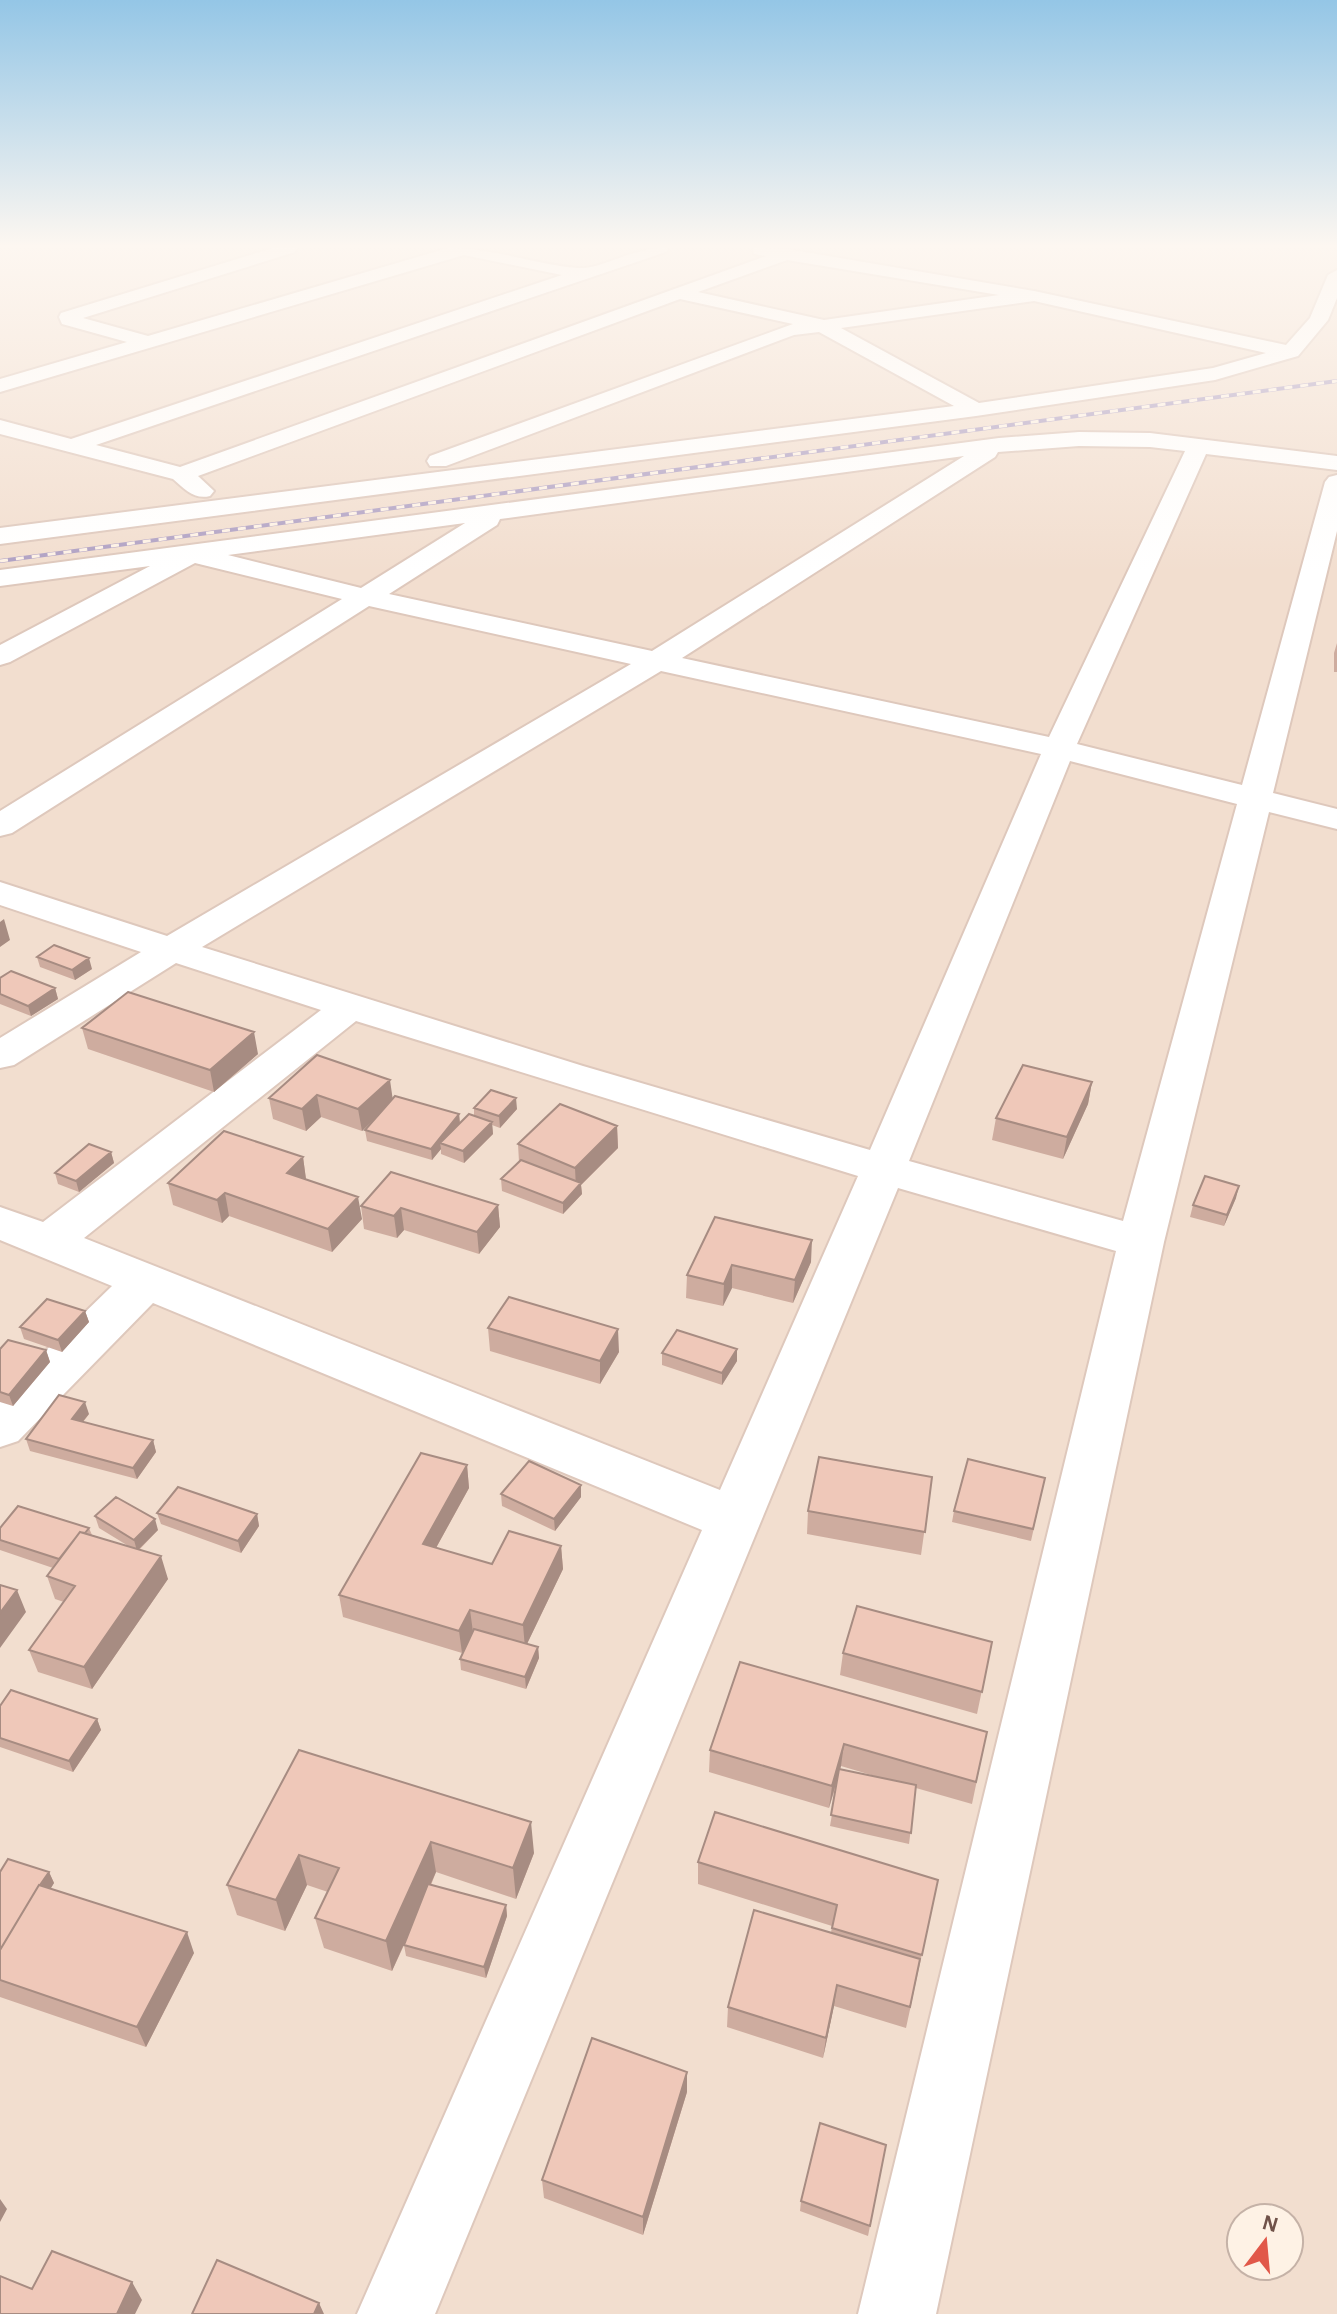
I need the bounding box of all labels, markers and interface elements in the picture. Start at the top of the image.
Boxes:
north arrow [1225,2202,1305,2282]
text: N [1260,2211,1281,2236]

